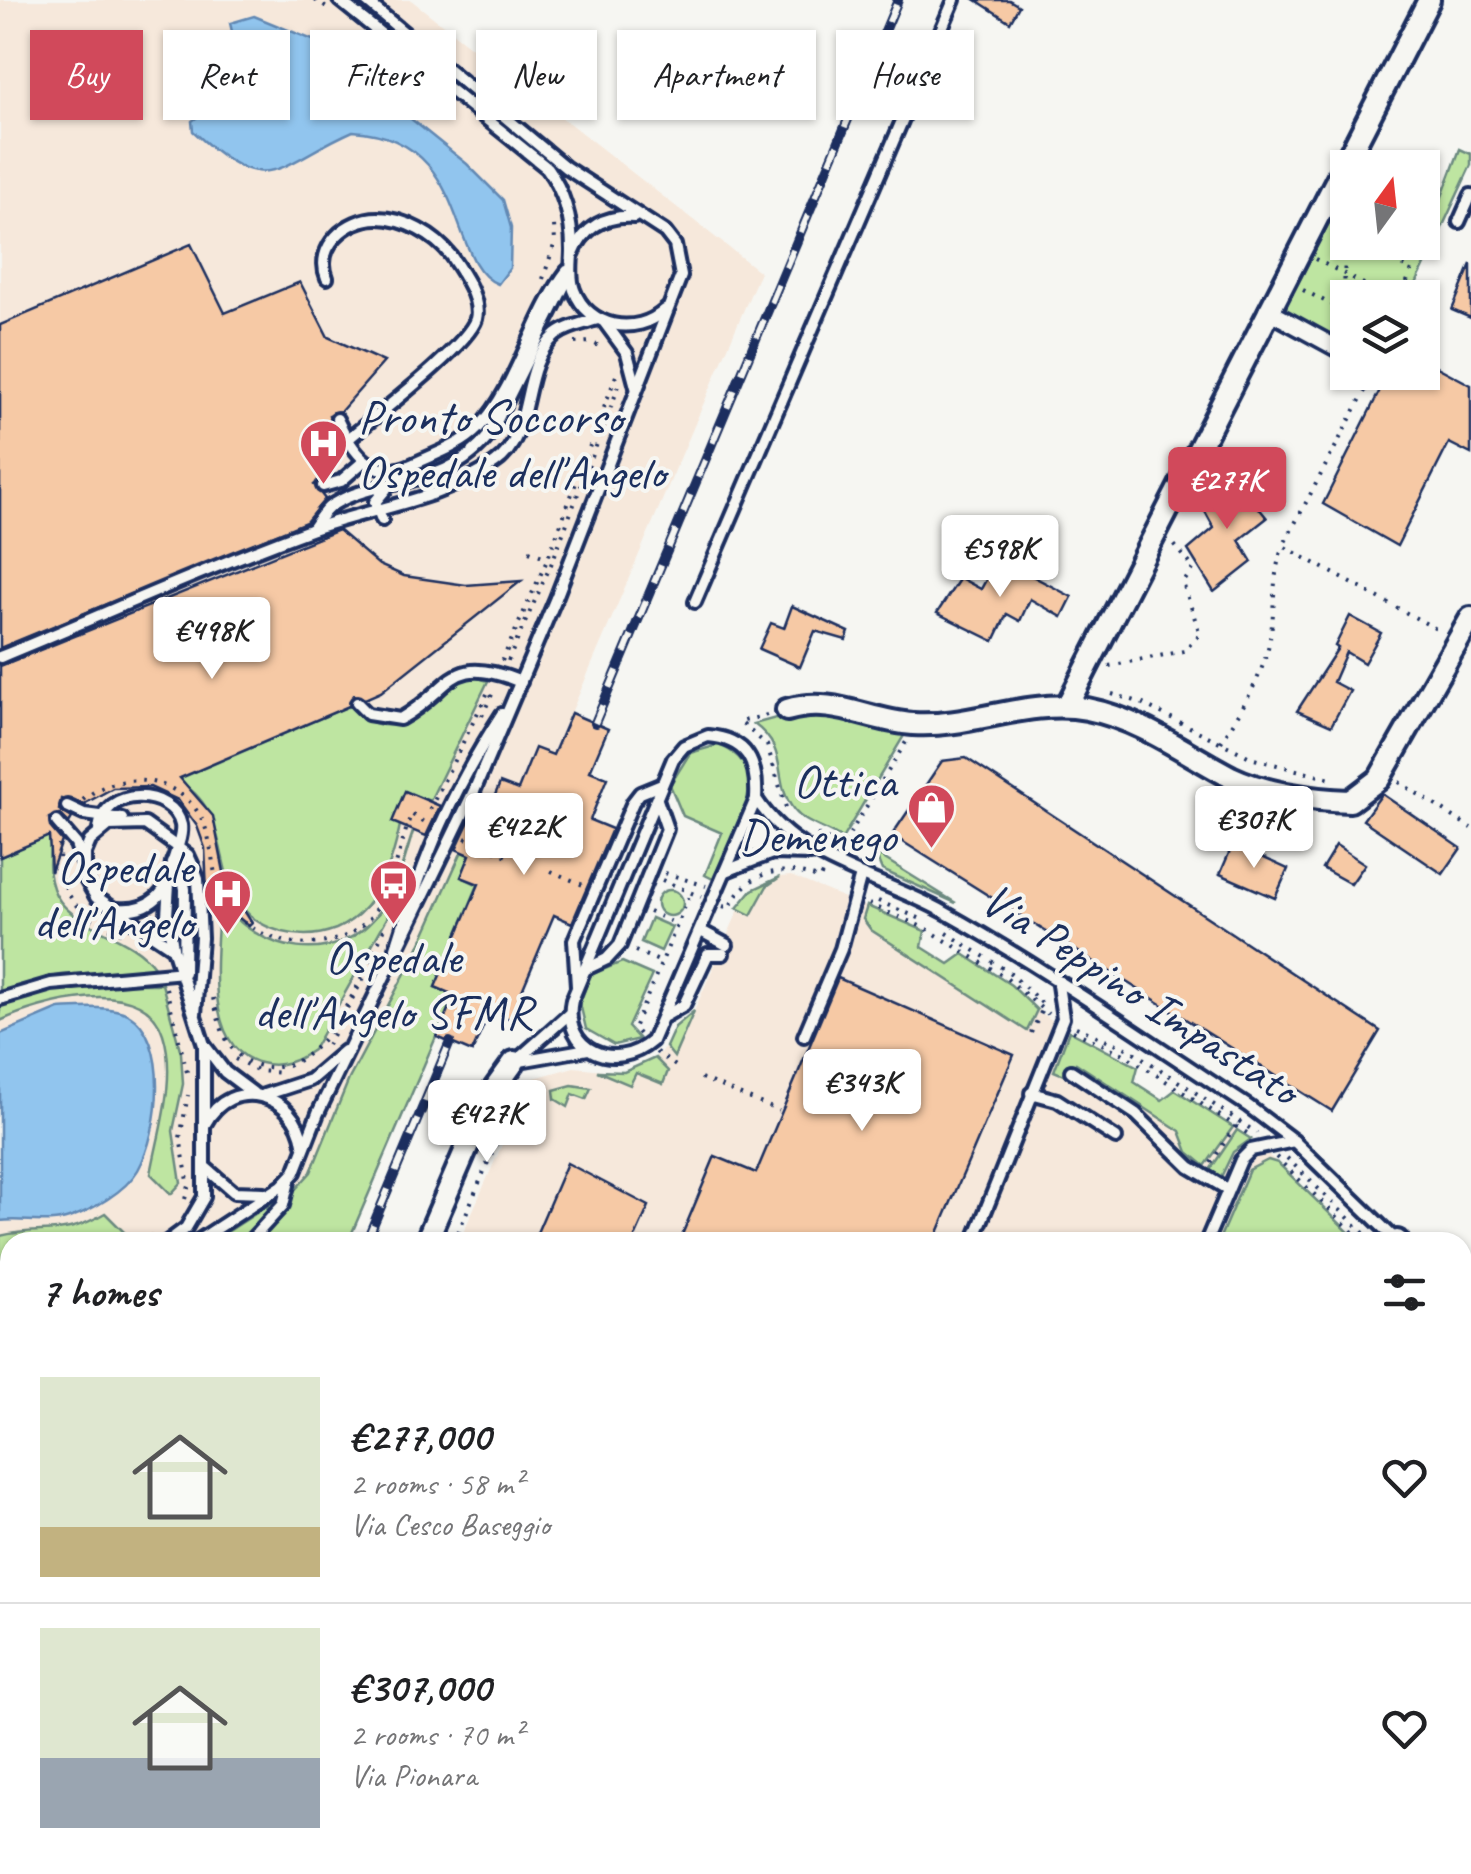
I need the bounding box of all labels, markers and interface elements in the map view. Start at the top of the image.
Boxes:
chip: Buy [30,30,143,120]
chip: Rent [163,30,290,120]
chip: Filters [310,30,456,120]
chip: New [476,30,597,120]
chip: Apartment [617,30,816,120]
chip: House [836,30,974,120]
north arrow [1330,150,1440,260]
map controls [1330,150,1440,390]
button: layers [1330,280,1440,390]
place label: Pronto Soccorso Ospedale dell'Angelo [358,387,670,502]
hospital icon: Pronto Soccorso Ospedale dell'Angelo [297,418,349,486]
pin: €277K [1157,447,1297,532]
text: €277K [1190,459,1264,500]
pin: €598K [930,515,1070,600]
text: €598K [964,527,1036,568]
pin: €498K [142,597,282,682]
text: €498K [175,609,249,650]
place label: Ottica Demenego [739,751,899,866]
shop icon: Ottica Demenego [905,782,957,850]
pin: €307K [1184,786,1324,871]
pin: €422K [454,793,594,878]
text: €307K [1217,798,1291,839]
text: €422K [487,805,561,846]
place label: Ospedale dell'Angelo [34,837,198,952]
bus stop icon: Ospedale dell'Angelo SFMR [367,858,419,926]
hospital icon: Ospedale dell'Angelo [202,868,254,936]
street label: Via Peppino Impastato [971,869,1315,1121]
place label: Ospedale dell'Angelo SFMR [254,927,537,1042]
pin: €343K [792,1049,932,1134]
text: €343K [825,1061,899,1102]
pin: €427K [417,1080,557,1165]
text: €427K [450,1092,524,1133]
icon: filters [1377,1265,1432,1320]
text: 7 homes [40,1266,158,1319]
text: €277,000 [350,1410,490,1463]
icon: home [120,1417,240,1537]
icon: heart [1377,1450,1432,1505]
text: 2 rooms · 58 m² [350,1463,523,1504]
text: Via Cesco Baseggio [350,1504,550,1545]
text: €307,000 [350,1661,490,1714]
icon: home [120,1668,240,1788]
icon: heart [1377,1701,1432,1756]
text: 2 rooms · 70 m² [350,1714,523,1755]
text: Via Pionara [350,1755,477,1796]

